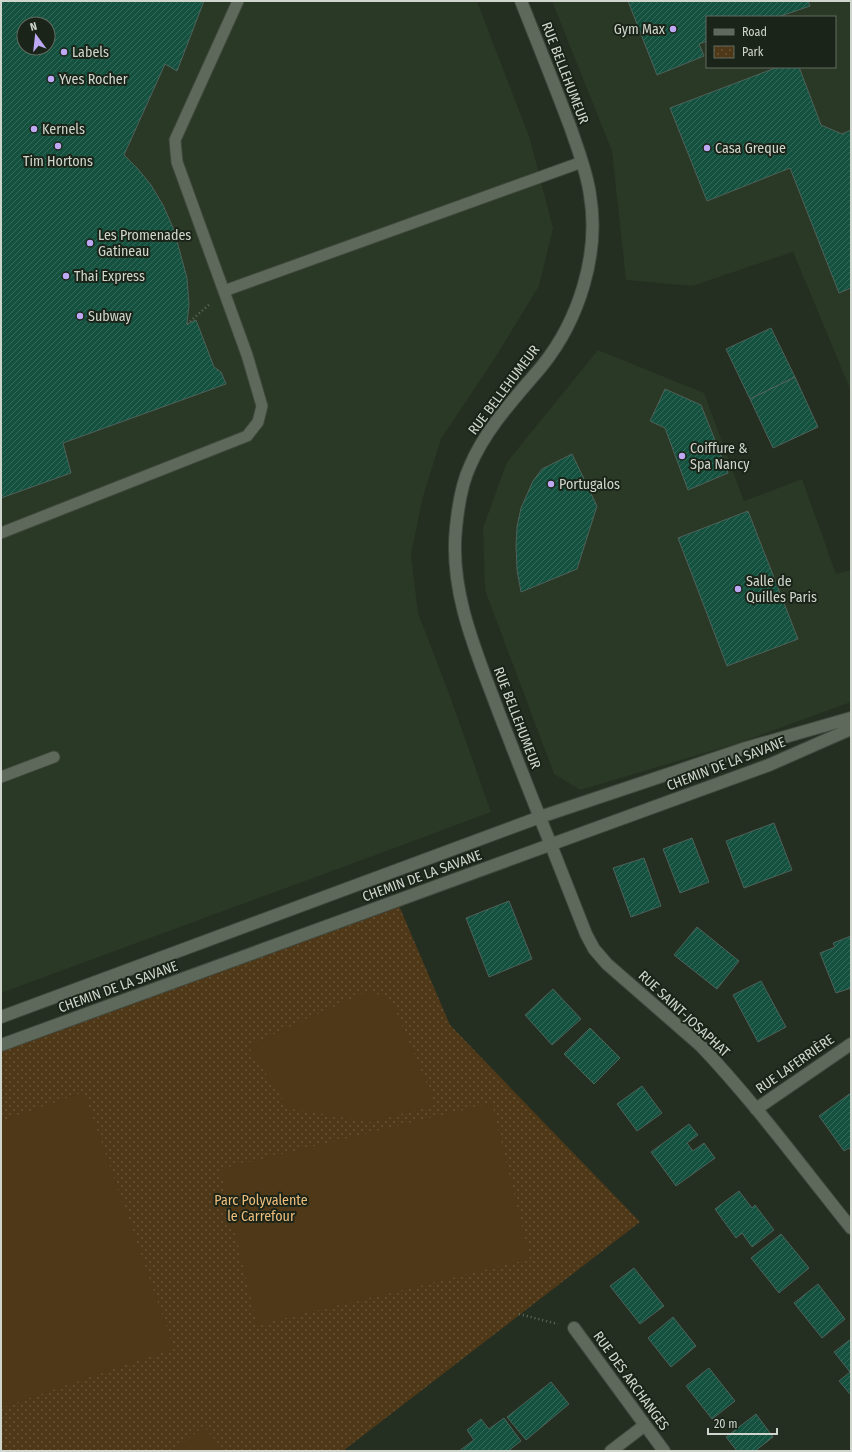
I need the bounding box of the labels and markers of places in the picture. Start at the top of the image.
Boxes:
place label: Gym Max [614,21,666,38]
marker: Gym Max [668,24,678,34]
place label: Labels [72,44,109,61]
marker: Labels [59,47,69,57]
place label: Yves Rocher [59,71,128,88]
marker: Yves Rocher [46,74,56,84]
place label: Kernels [42,121,85,138]
marker: Kernels [29,124,39,134]
place label: Casa Greque [715,140,786,157]
marker: Tim Hortons [53,141,63,151]
marker: Casa Greque [702,143,712,153]
place label: Tim Hortons [23,153,93,170]
place label: Les Promenades Gatineau [98,227,191,260]
marker: Les Promenades Gatineau [85,238,95,248]
place label: Thai Express [74,268,145,285]
marker: Thai Express [61,271,71,281]
place label: Subway [88,308,132,325]
marker: Subway [75,311,85,321]
place label: Coiffure & Spa Nancy [690,440,750,473]
marker: Coiffure & Spa Nancy [677,451,687,461]
place label: Portugalos [559,476,620,493]
marker: Portugalos [546,479,556,489]
place label: Salle de Quilles Paris [746,573,817,606]
marker: Salle de Quilles Paris [733,584,743,594]

